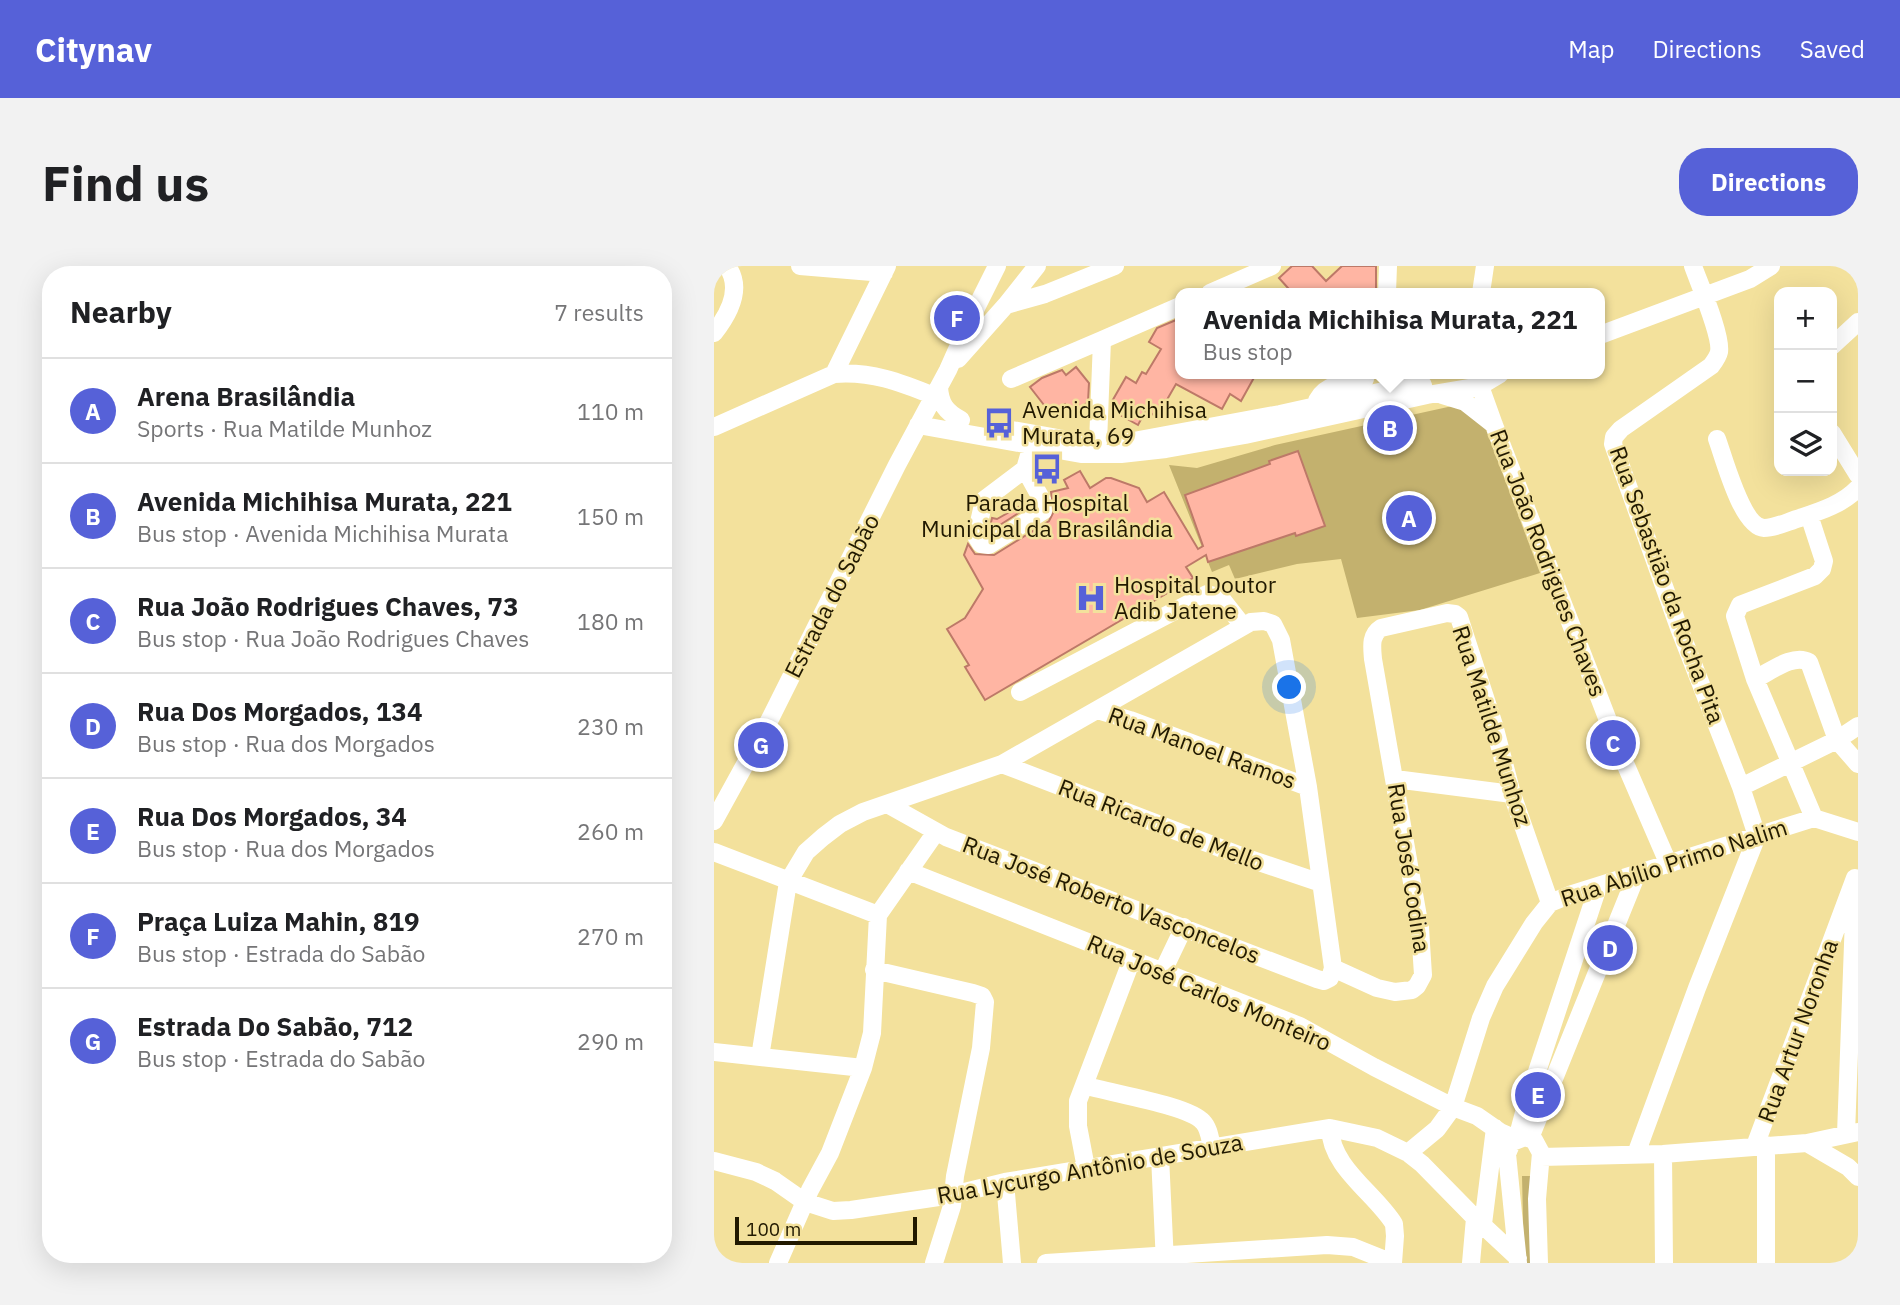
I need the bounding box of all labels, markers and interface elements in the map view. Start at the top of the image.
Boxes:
text: Citynav [35,28,152,71]
text: Map [1568,33,1614,65]
text: Directions [1652,33,1762,65]
text: Saved [1800,33,1865,65]
button: Directions [1679,148,1858,216]
text: Find us [42,151,209,214]
map controls [1774,287,1837,476]
button: + [1774,287,1837,350]
popup [1175,288,1605,379]
text: Nearby [70,292,172,331]
pin: F [934,292,980,344]
text: 7 results [554,297,644,327]
text: Avenida Michihisa Murata, 221 [1203,302,1577,336]
text: Bus stop [1203,336,1293,366]
button: − [1774,350,1837,413]
text: Arena Brasilândia [137,379,355,413]
place label: Avenida Michihisa Murata, 69 [1022,394,1207,450]
text: A [85,396,101,426]
text: 110 m [577,396,644,426]
pin: B [1367,402,1413,454]
bus stop icon: Avenida Michihisa Murata, 69 [982,406,1016,440]
text: Sports · Rua Matilde Munhoz [137,413,432,443]
button: layers [1774,413,1837,476]
street label: Rua João Rodrigues Chaves [1484,425,1614,701]
street label: Rua Sebastião da Rocha Pita [1604,442,1732,728]
bus stop icon: Parada Hospital Municipal da Brasilândia [1030,452,1064,486]
text: Avenida Michihisa Murata, 221 [137,484,512,518]
place label: Parada Hospital Municipal da Brasilândia [921,487,1173,543]
pin: A [1386,492,1432,544]
text: B [85,501,101,531]
text: 150 m [577,501,644,531]
street label: Estrada do Sabão [777,509,885,683]
text: Bus stop · Avenida Michihisa Murata [137,518,508,548]
place label: Hospital Doutor Adib Jatene [1114,569,1277,625]
hospital icon: Hospital Doutor Adib Jatene [1074,581,1108,615]
text: Rua João Rodrigues Chaves, 73 [137,589,519,623]
text: C [86,606,100,636]
text: 180 m [577,606,644,636]
street label: Rua Matilde Munhoz [1446,622,1540,830]
text: Bus stop · Rua João Rodrigues Chaves [137,623,530,653]
your location [1272,670,1306,704]
text: Rua Dos Morgados, 134 [137,694,423,728]
street label: Rua Manoel Ramos [1104,699,1300,795]
text: D [85,711,101,741]
text: 230 m [577,711,644,741]
pin: C [1590,717,1636,769]
pin: G [738,719,784,771]
text: Bus stop · Rua dos Morgados [137,728,435,758]
street label: Rua Ricardo de Mello [1054,771,1268,877]
street label: Rua José Codina [1382,781,1438,955]
text: Rua Dos Morgados, 34 [137,799,407,833]
street label: Rua Abílio Primo Nalim [1557,811,1791,913]
text: E [86,816,100,846]
text: 260 m [577,816,644,846]
street label: Rua José Roberto Vasconcelos [958,828,1264,970]
text: Bus stop · Rua dos Morgados [137,833,435,863]
text: Praça Luiza Mahin, 819 [137,904,420,938]
text: F [86,921,100,951]
text: 270 m [577,921,644,951]
pin: D [1587,922,1633,974]
street label: Rua José Carlos Monteiro [1083,927,1336,1057]
street label: Rua Artur Noronha [1750,935,1844,1126]
text: Bus stop · Estrada do Sabão [137,938,425,968]
text: Estrada Do Sabão, 712 [137,1009,413,1043]
text: G [85,1026,101,1056]
text: 290 m [577,1026,644,1056]
text: Bus stop · Estrada do Sabão [137,1043,425,1073]
pin: E [1515,1069,1561,1121]
street label: Rua Lycurgo Antônio de Souza [935,1126,1245,1210]
scale bar [735,1214,917,1246]
text: 100 m [746,1217,801,1241]

